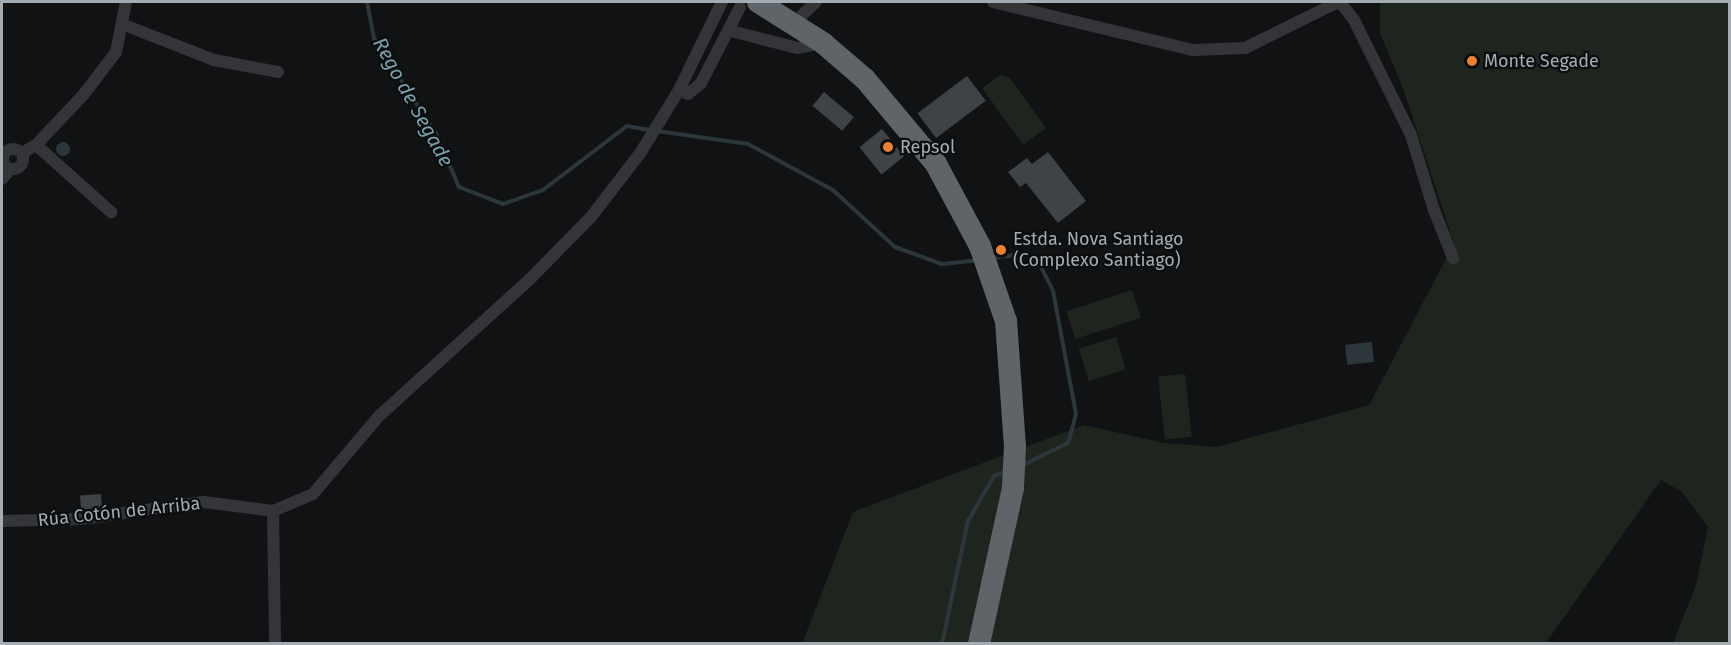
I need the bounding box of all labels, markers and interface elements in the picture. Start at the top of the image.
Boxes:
water label: Rego de Segade [368,33,458,171]
place label: Monte Segade [1484,50,1599,72]
marker: Monte Segade [1465,54,1479,68]
place label: Repsol [900,136,955,158]
marker: Repsol [881,140,895,154]
place label: Estda. Nova Santiago (Complexo Santiago) [1013,229,1184,272]
marker: Estda. Nova Santiago (Complexo Santiago) [994,243,1008,257]
street label: Rúa Cotón de Arriba [37,493,201,531]

